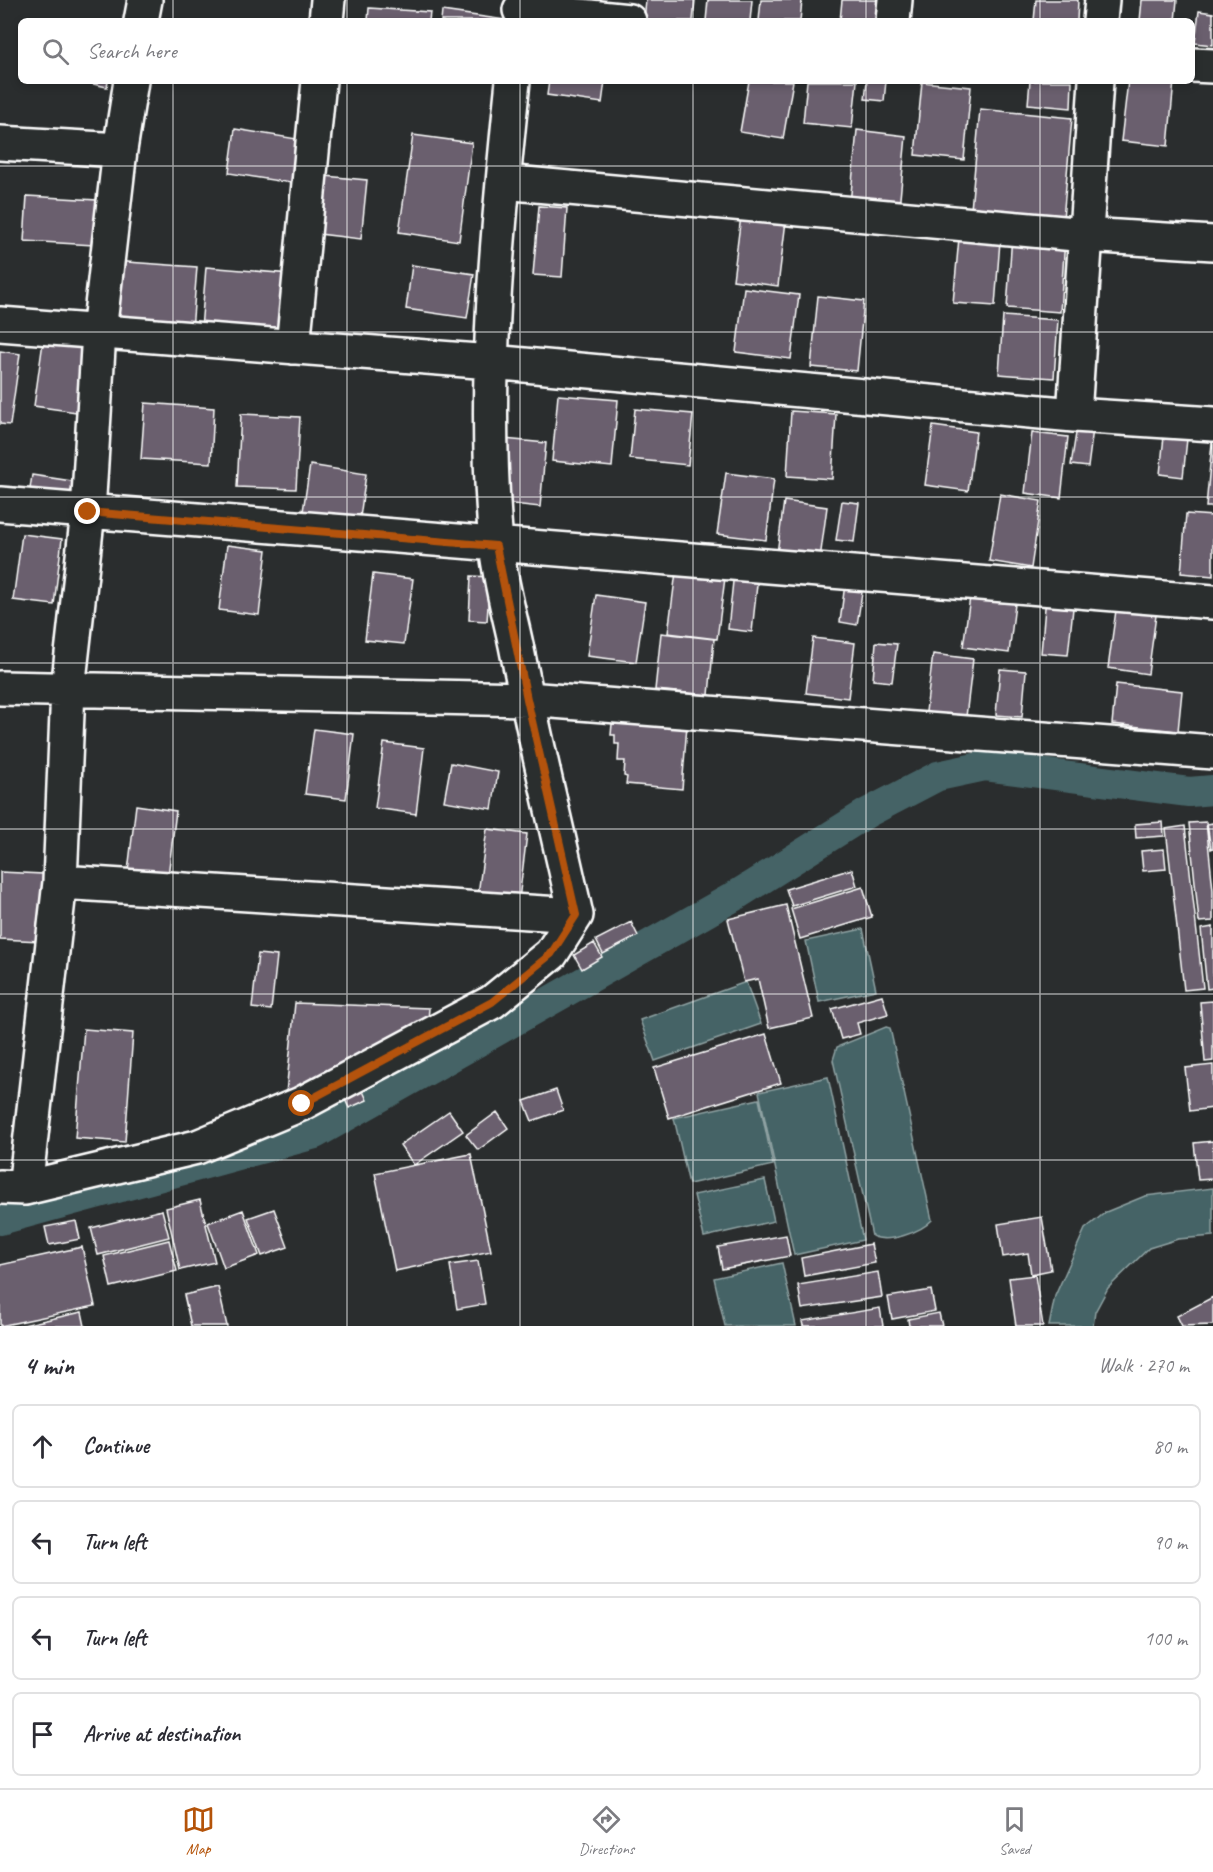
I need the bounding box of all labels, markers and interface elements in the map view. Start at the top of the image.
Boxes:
search box [18,18,1195,84]
icon: search [39,35,72,68]
text: Search here [87,37,177,65]
route end [74,498,100,524]
route start [288,1090,314,1116]
text: 4 min [24,1349,74,1382]
text: Walk · 270 m [1099,1353,1189,1378]
icon: ahead [26,1430,59,1463]
text: Continue [83,1432,149,1460]
text: 80 m [1153,1434,1187,1459]
icon: left [26,1526,59,1559]
text: Turn left [83,1528,147,1556]
text: 90 m [1153,1530,1187,1555]
icon: left [26,1622,59,1655]
text: Turn left [83,1624,147,1652]
text: 100 m [1144,1626,1187,1651]
icon: arrive [26,1718,59,1751]
text: Arrive at destination [83,1720,240,1748]
tab: Map [182,1803,215,1859]
tab: Directions [579,1803,634,1859]
tab: Saved [998,1803,1031,1859]

